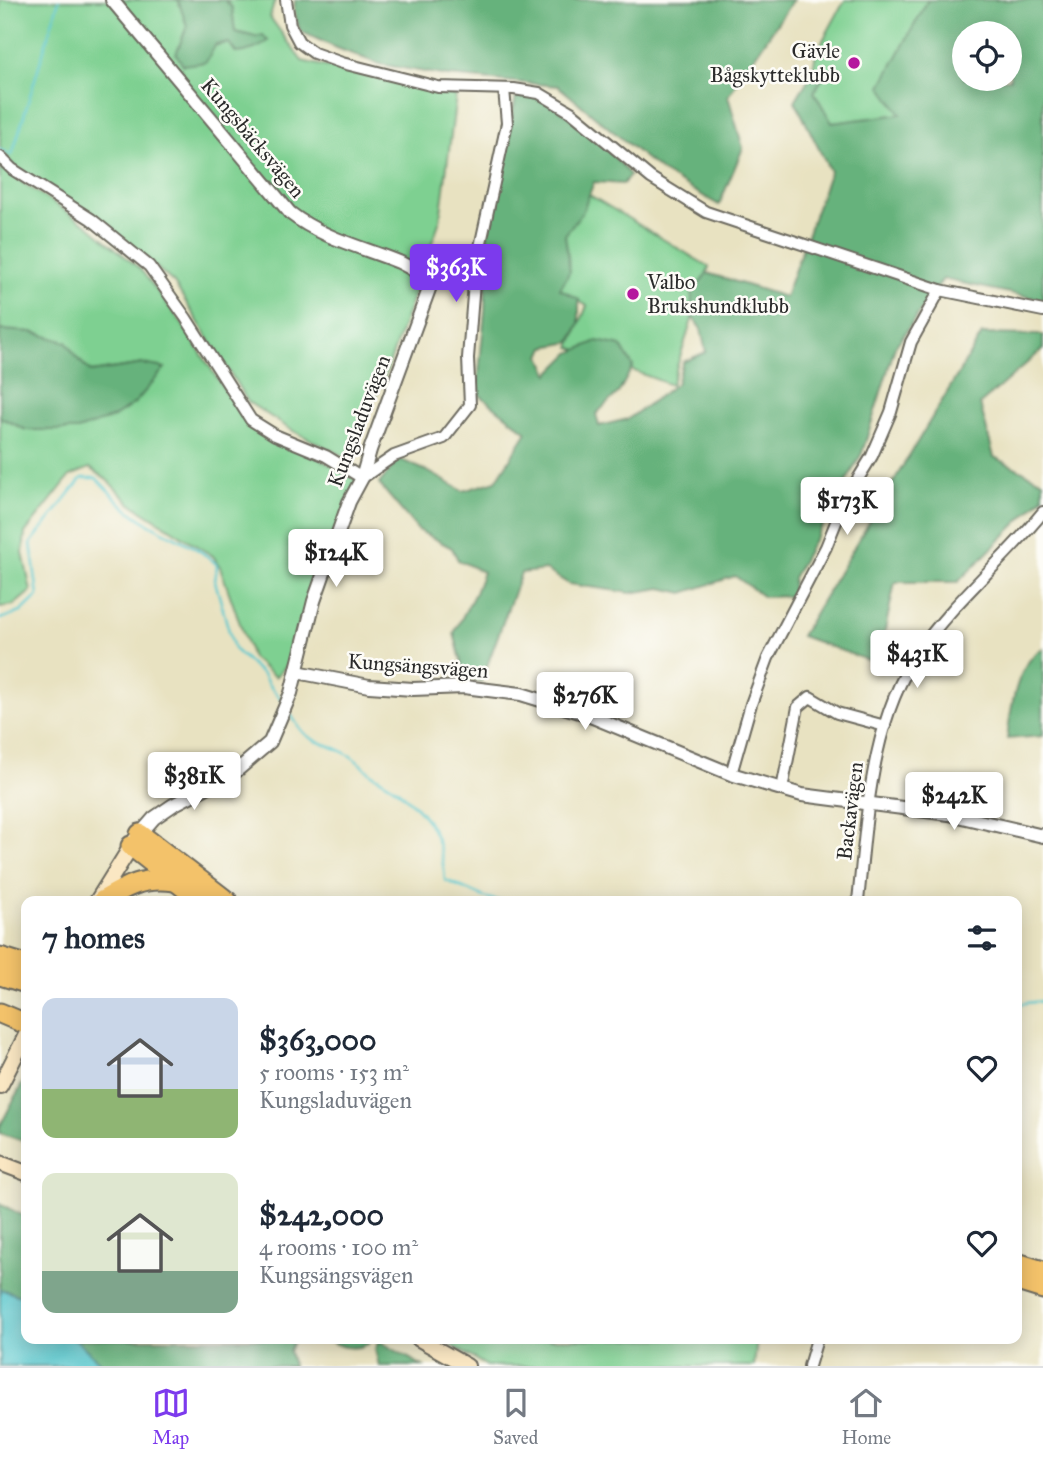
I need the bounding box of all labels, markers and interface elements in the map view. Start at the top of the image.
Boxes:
map controls [952,21,1022,91]
button: locate [952,21,1022,91]
place label: Gävle Bågskytteklubb [710,38,840,88]
marker: Gävle Bågskytteklubb [846,55,862,71]
street label: Kungsbäcksvägen [195,73,311,203]
pin: $363K [407,244,505,304]
text: $363K [426,253,486,281]
place label: Valbo Brukshundklubb [646,269,789,319]
marker: Valbo Brukshundklubb [625,286,641,302]
street label: Kungsladuvägen [322,351,396,491]
pin: $173K [798,477,896,537]
text: $173K [817,486,877,514]
pin: $124K [287,530,385,589]
text: $124K [304,538,368,566]
pin: $431K [868,630,966,690]
text: $431K [886,639,948,667]
street label: Kungsängsvägen [347,648,489,684]
pin: $276K [536,672,634,732]
text: $276K [553,681,617,709]
pin: $381K [145,752,243,812]
street label: Backavägen [831,760,869,862]
text: $381K [164,761,224,789]
pin: $242K [905,772,1003,832]
text: $242K [921,781,987,809]
icon: filters [963,919,1001,957]
text: 7 homes [42,920,145,956]
text: $363,000 [259,1022,377,1058]
icon: home [98,1026,182,1110]
icon: heart [963,1049,1001,1087]
text: 5 rooms · 153 m² [259,1058,409,1086]
text: Kungsladuvägen [259,1086,412,1114]
text: $242,000 [259,1197,384,1233]
icon: home [98,1201,182,1285]
icon: heart [963,1224,1001,1262]
text: 4 rooms · 100 m² [259,1233,418,1261]
text: Kungsängsvägen [259,1261,413,1289]
tab: Map [152,1384,190,1449]
tab: Saved [493,1384,538,1449]
tab: Home [842,1384,891,1449]

